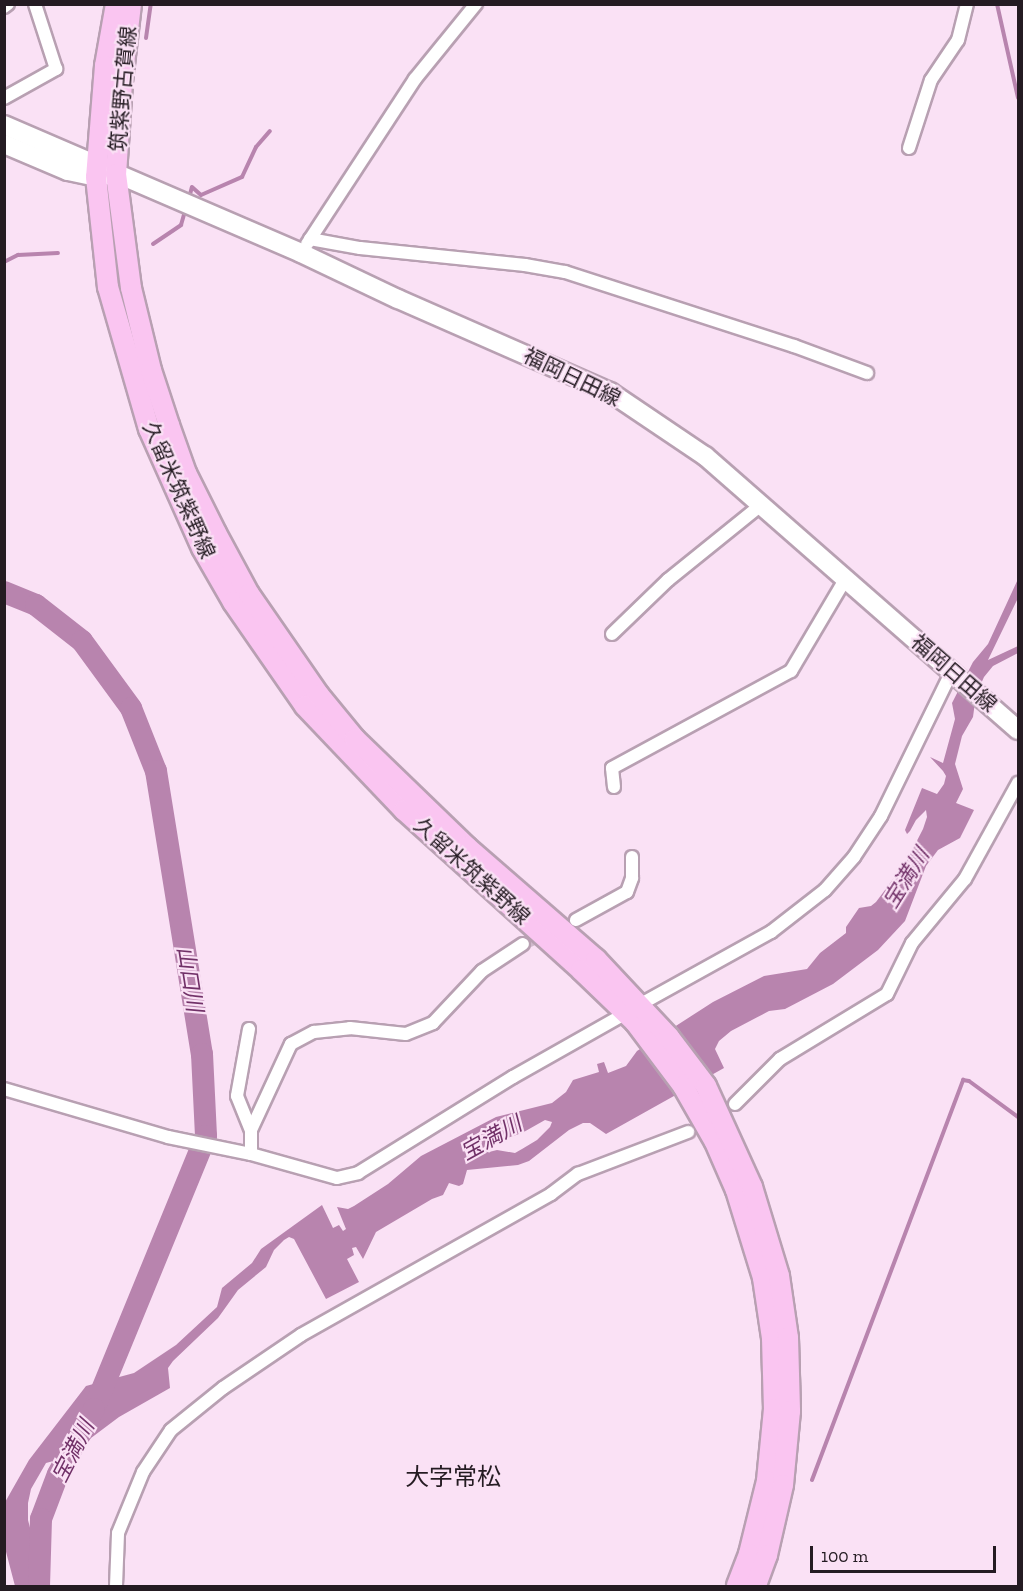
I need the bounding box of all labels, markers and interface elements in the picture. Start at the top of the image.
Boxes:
street label: 筑紫野古賀線 [105,25,141,153]
street label: 福岡日田線 [519,343,625,411]
street label: 久留米筑紫野線 [138,418,220,562]
street label: 福岡日田線 [906,629,1002,717]
street label: 久留米筑紫野線 [409,812,535,930]
water label: 宝満川 [877,843,935,913]
water label: 山口川 [172,944,208,1014]
water label: 宝満川 [456,1110,526,1166]
water label: 宝満川 [46,1416,100,1486]
district label: 大字常松 [405,1463,501,1491]
scale bar [813,1534,999,1572]
text: 100 m [821,1545,868,1567]

